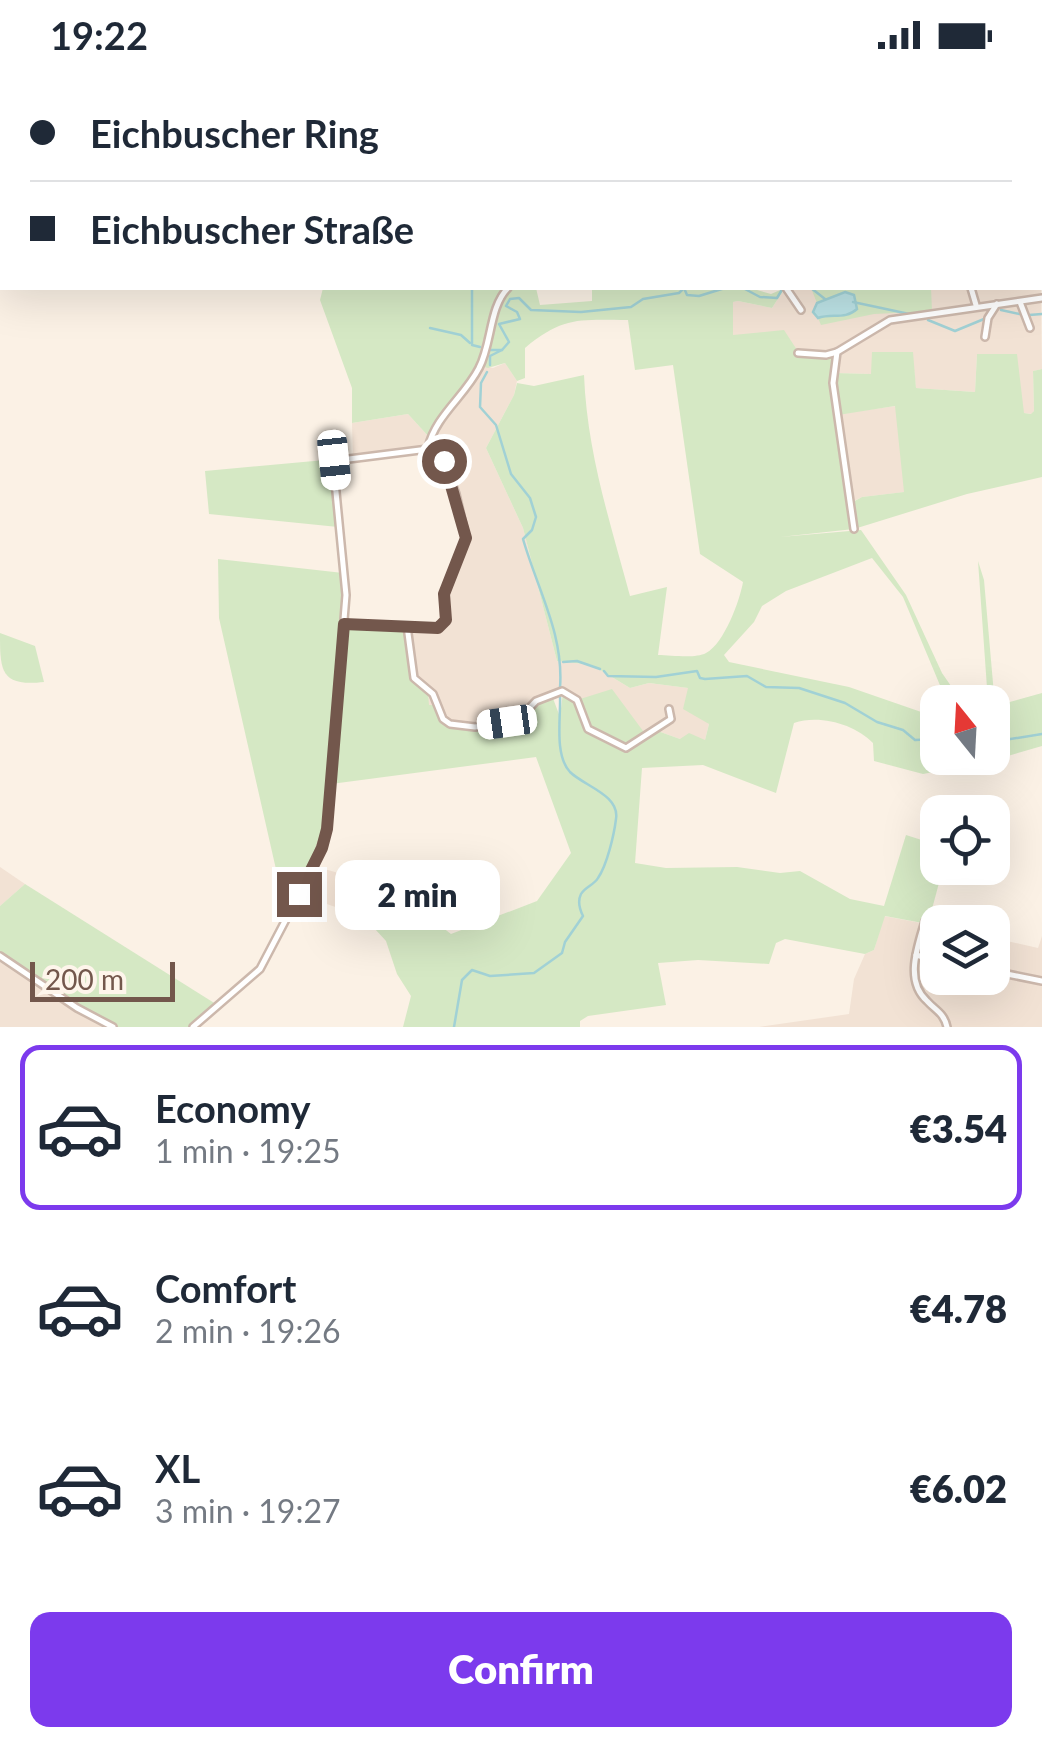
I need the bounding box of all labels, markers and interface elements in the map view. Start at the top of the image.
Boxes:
text: 19:22 [50,12,148,58]
text: Eichbuscher Ring [90,110,379,156]
text: Eichbuscher Straße [90,206,414,252]
car [316,429,352,491]
route start [422,439,467,484]
north arrow [920,685,1010,775]
map controls [920,685,1010,995]
car [475,703,539,741]
button: locate [920,795,1010,885]
callout: 2 min [334,859,499,929]
route end [277,872,322,917]
text: 2 min [378,875,457,914]
button: layers [920,905,1010,995]
scale bar [30,957,175,1001]
text: 200 m [45,962,124,996]
icon: car [35,1083,125,1173]
text: Economy [155,1085,310,1131]
text: €3.54 [910,1105,1007,1151]
text: 1 min · 19:25 [155,1131,341,1170]
icon: car [35,1263,125,1353]
text: Comfort [155,1265,296,1311]
text: €4.78 [910,1285,1007,1331]
text: 2 min · 19:26 [155,1311,341,1350]
icon: car [35,1443,125,1533]
text: XL [155,1445,200,1491]
text: €6.02 [910,1465,1007,1511]
text: 3 min · 19:27 [155,1491,341,1530]
button: Confirm [30,1612,1012,1727]

